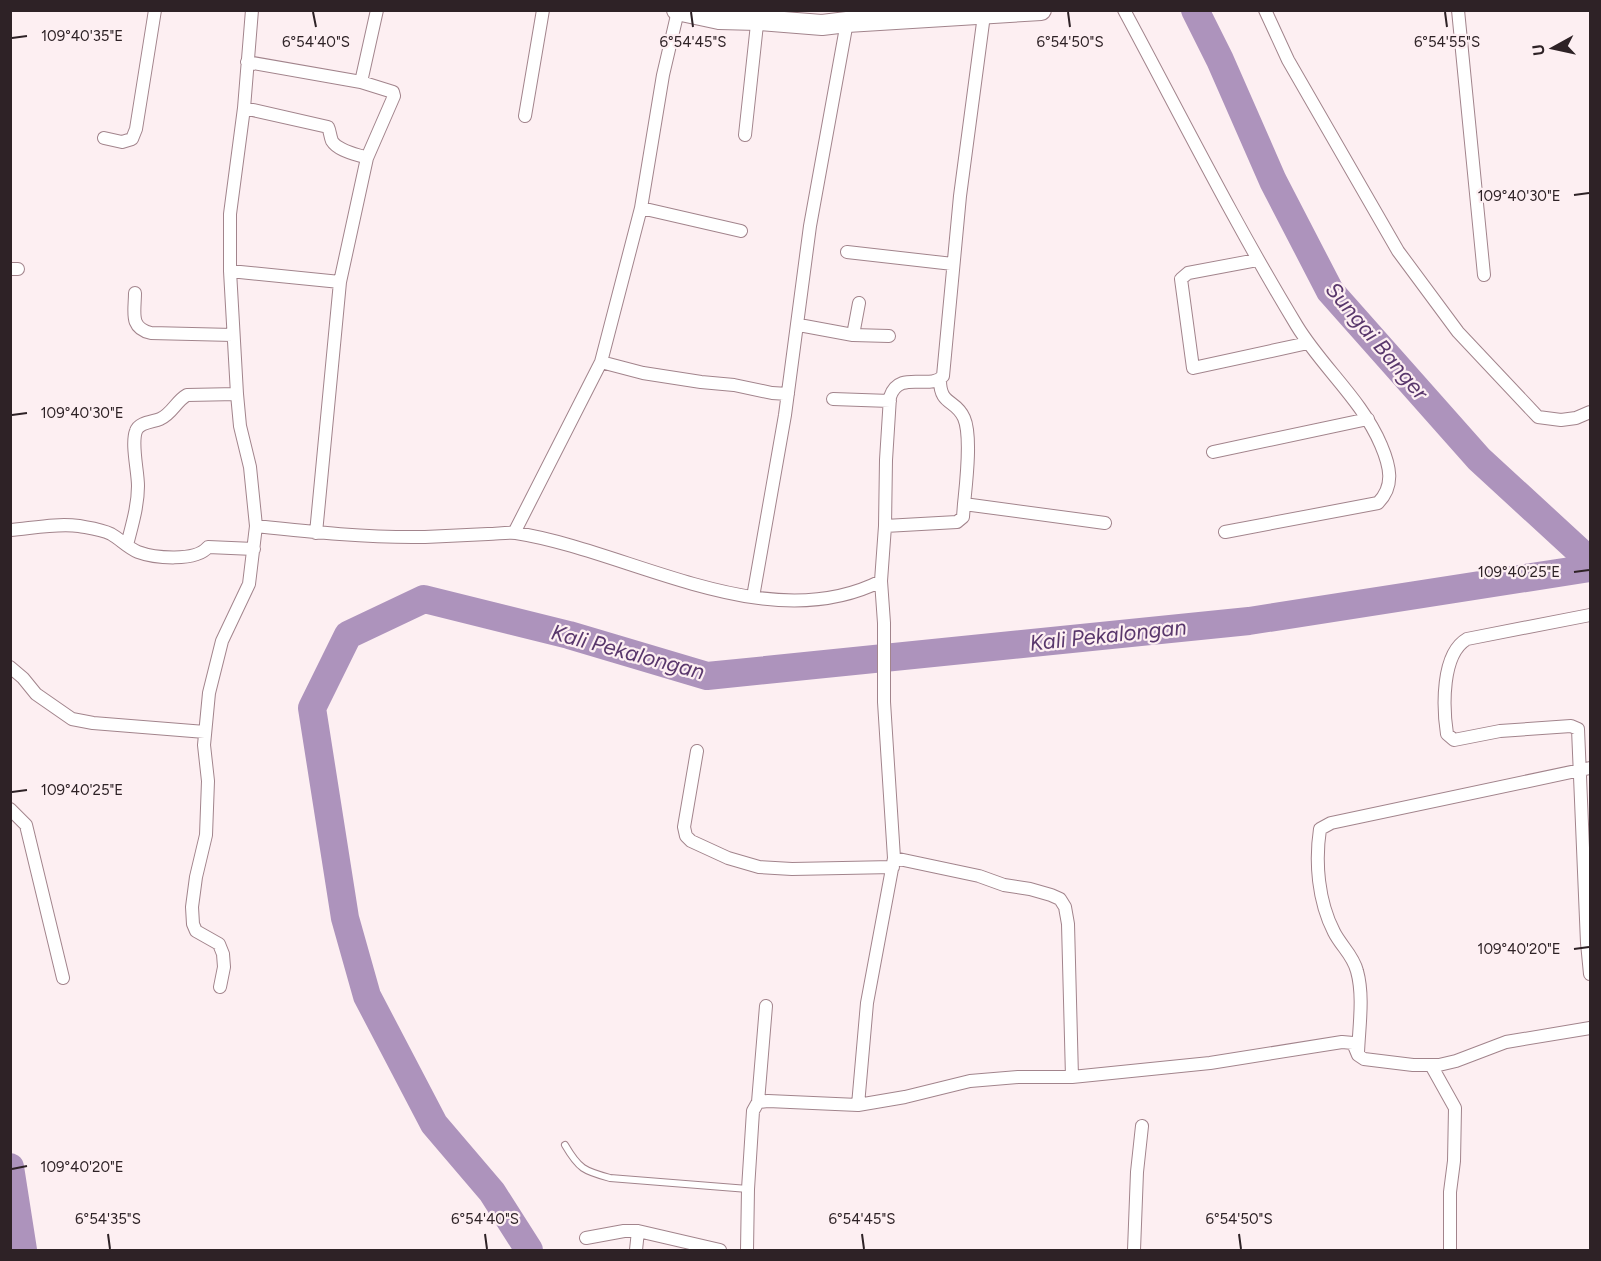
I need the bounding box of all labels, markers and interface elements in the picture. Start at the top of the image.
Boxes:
north arrow [1523,18,1583,78]
text: 109°40'35"E [41,27,123,45]
text: 6°54'40"S [282,33,350,51]
text: 6°54'45"S [660,33,726,51]
text: 6°54'50"S [1036,33,1104,51]
text: 6°54'55"S [1414,33,1480,51]
text: U [1528,43,1549,57]
text: 109°40'30"E [1477,187,1561,205]
water label: Sungai Banger [1320,277,1435,407]
text: 109°40'30"E [40,404,124,422]
text: 109°40'25"E [1478,563,1560,581]
water label: Kali Pekalongan [1028,613,1188,657]
water label: Kali Pekalongan [548,619,708,685]
text: 109°40'25"E [41,781,123,799]
text: 109°40'20"E [1477,940,1561,958]
text: 109°40'20"E [40,1158,124,1176]
text: 6°54'35"S [75,1210,141,1228]
text: 6°54'40"S [451,1210,519,1228]
text: 6°54'45"S [829,1210,895,1228]
text: 6°54'50"S [1205,1210,1273,1228]

